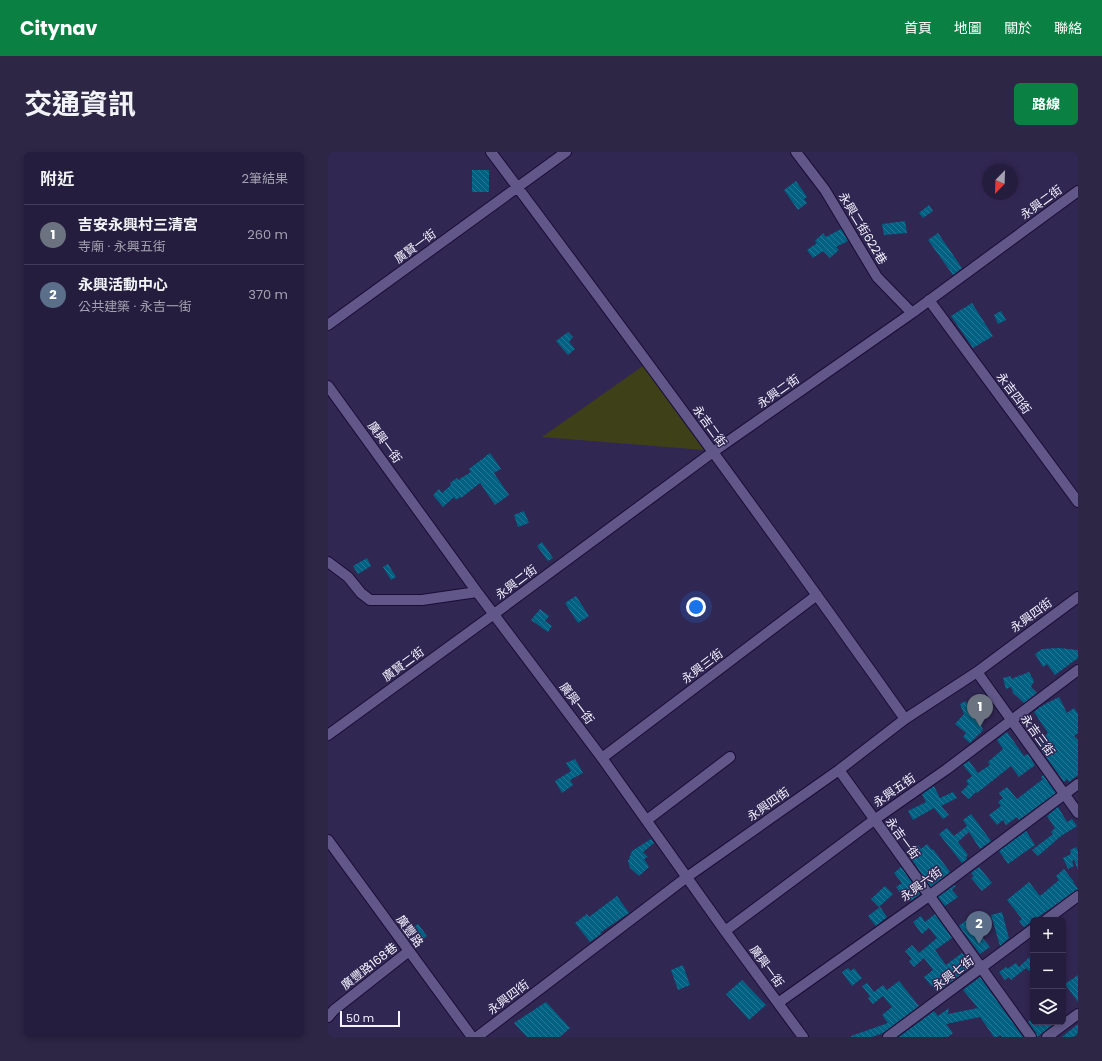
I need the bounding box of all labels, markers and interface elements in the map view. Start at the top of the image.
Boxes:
text: Citynav [20,15,97,42]
text: 首頁 [904,18,932,38]
text: 地圖 [954,18,982,38]
text: 關於 [1004,18,1032,38]
text: 聯絡 [1054,18,1082,38]
button: 路線 [1014,83,1078,125]
text: 交通資訊 [24,85,136,124]
north arrow [982,164,1018,200]
text: 附近 [40,167,74,191]
text: 2筆結果 [242,169,288,188]
street label: 永興二街 [1017,181,1065,223]
street label: 永興二街622巷 [835,189,891,267]
text: 吉安永興村三清宮 [78,214,198,235]
text: 1 [51,225,55,244]
text: 260 m [247,225,288,244]
street label: 廣賢一街 [391,225,439,267]
text: 寺廟 · 永興五街 [78,237,166,256]
text: 永興活動中心 [78,274,168,295]
text: 2 [49,285,57,304]
text: 370 m [248,285,288,304]
text: 公共建築 · 永吉一街 [78,297,192,316]
street label: 永吉四街 [993,369,1035,417]
street label: 永興二街 [753,370,803,412]
street label: 永吉二街 [689,402,731,450]
street label: 廣興一街 [364,418,406,466]
street label: 永興二街 [492,561,540,603]
street label: 永興四街 [1007,594,1055,636]
your location [686,597,706,617]
street label: 廣賢二街 [379,643,427,685]
street label: 永興三街 [678,645,726,687]
street label: 廣興一街 [556,679,598,727]
pin: 1 [967,694,993,727]
street label: 永吉三街 [1017,711,1059,759]
street label: 永興五街 [869,769,919,811]
street label: 永興四街 [743,783,793,825]
street label: 永吉一街 [882,814,924,862]
street label: 永興六街 [897,863,945,905]
street label: 廣豐路 [393,911,427,951]
pin: 2 [966,911,992,944]
map controls [1030,917,1066,1025]
button: + [1030,917,1066,953]
street label: 廣豐路168巷 [337,939,401,993]
street label: 廣興一街 [746,942,788,990]
street label: 永興七街 [929,952,977,994]
button: − [1030,953,1066,989]
street label: 永興四街 [484,976,532,1018]
button: layers [1030,989,1066,1025]
scale bar [340,1009,400,1028]
text: 50 m [346,1010,374,1026]

